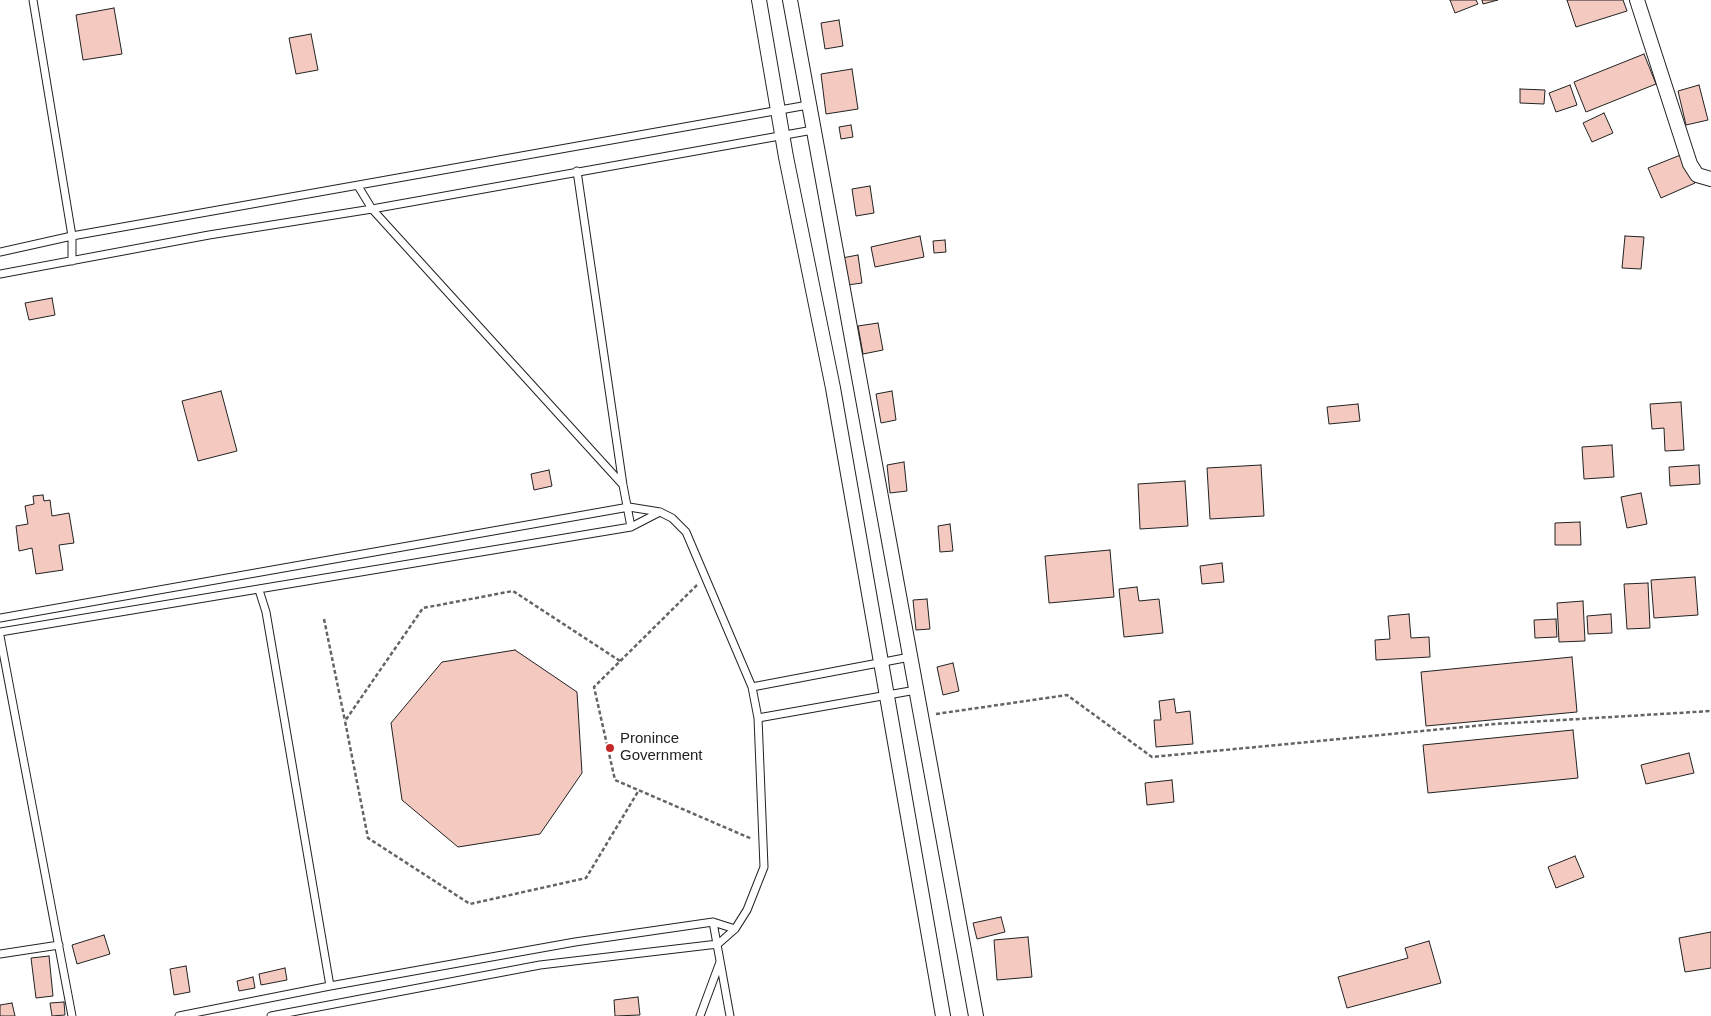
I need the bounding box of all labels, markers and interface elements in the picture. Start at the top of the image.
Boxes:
place label: Pronince Government [620,730,703,765]
marker: Pronince Government [604,742,616,754]

